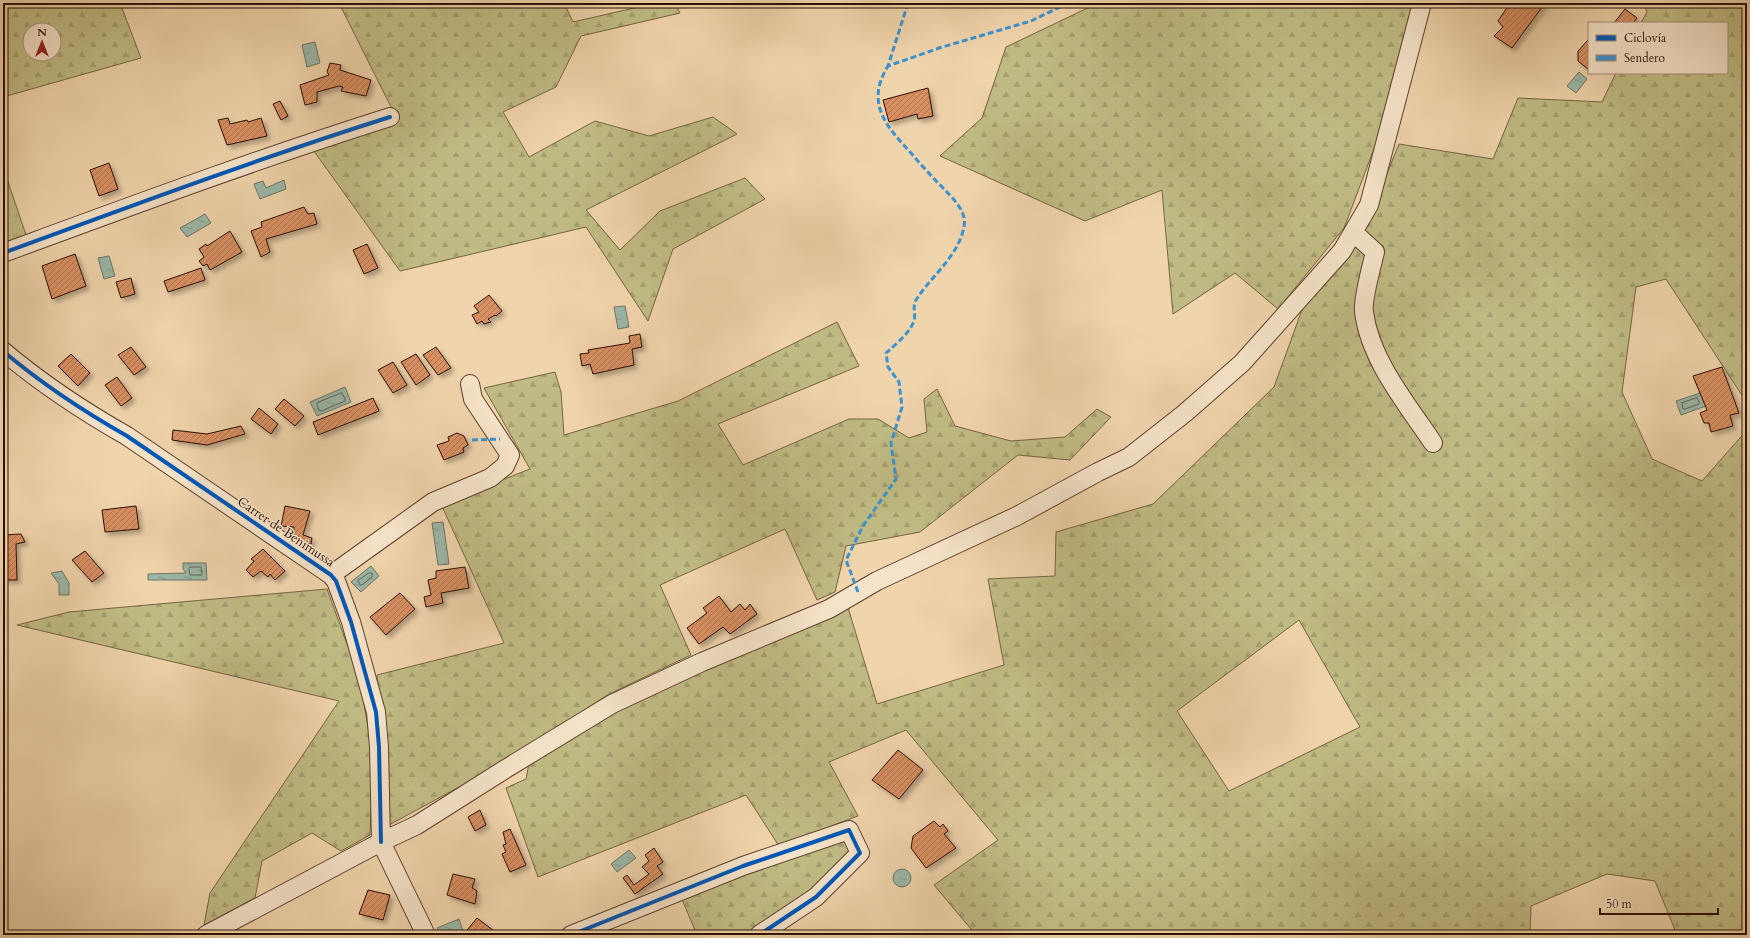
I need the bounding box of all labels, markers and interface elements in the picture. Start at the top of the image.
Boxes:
north arrow [22,22,62,62]
legend [1588,22,1728,74]
text: N [37,25,47,40]
text: Ciclovía [1624,30,1667,46]
text: Sendero [1624,50,1665,66]
street label: Carrer de Benimussa [234,493,338,571]
scale bar [1600,890,1718,916]
text: 50 m [1606,896,1633,912]

